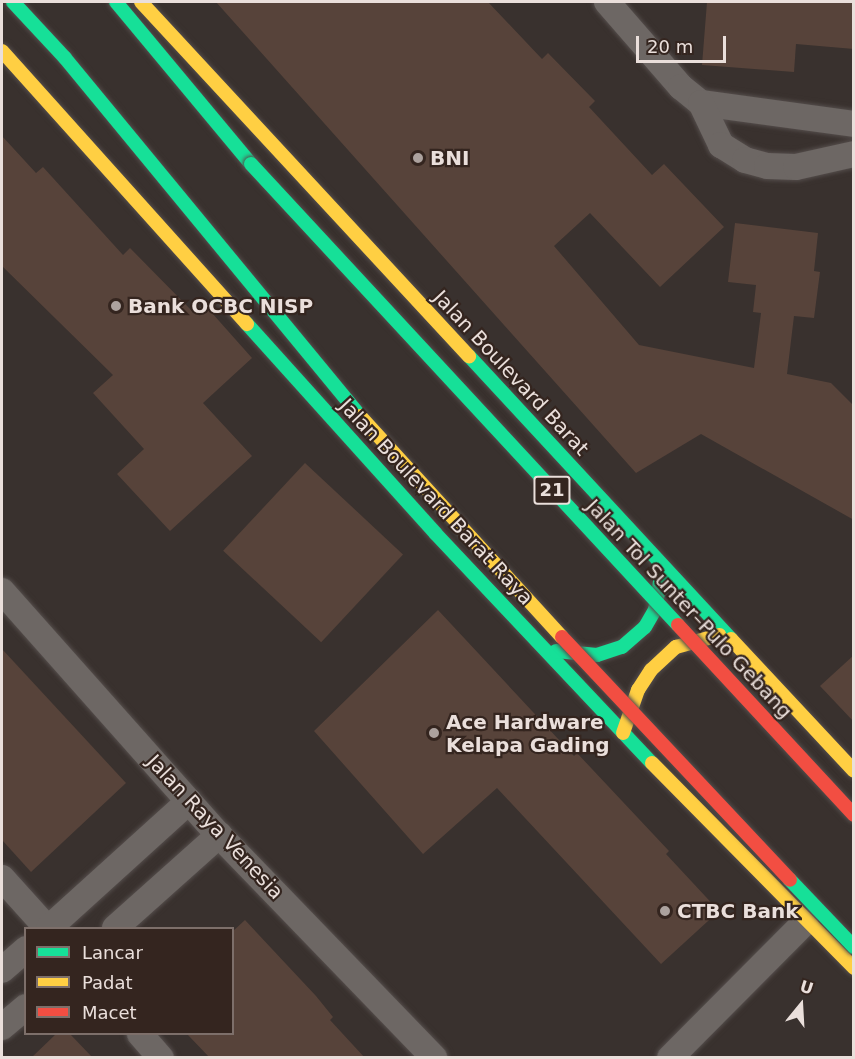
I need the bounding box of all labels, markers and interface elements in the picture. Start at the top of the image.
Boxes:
scale bar [639,24,729,62]
text: 20 m [647,36,693,57]
place label: BNI [430,146,469,170]
marker: BNI [411,151,425,165]
street label: Jalan Boulevard Barat [428,286,594,460]
place label: Bank OCBC NISP [128,294,313,318]
marker: Bank OCBC NISP [109,299,123,313]
street label: Jalan Boulevard Barat Raya [334,394,538,610]
road number: 21 [532,475,572,505]
street label: Jalan Tol Sunter–Pulo Gebang [581,494,797,724]
place label: Ace Hardware Kelapa Gading [446,710,609,757]
marker: Ace Hardware Kelapa Gading [427,726,441,740]
street label: Jalan Raya Venesia [142,750,288,904]
place label: CTBC Bank [677,899,798,923]
marker: CTBC Bank [658,904,672,918]
legend [24,927,234,1035]
text: Lancar [82,942,143,963]
text: Padat [82,972,133,993]
north arrow [771,975,831,1035]
text: U [798,976,816,998]
text: Macet [82,1002,137,1023]

